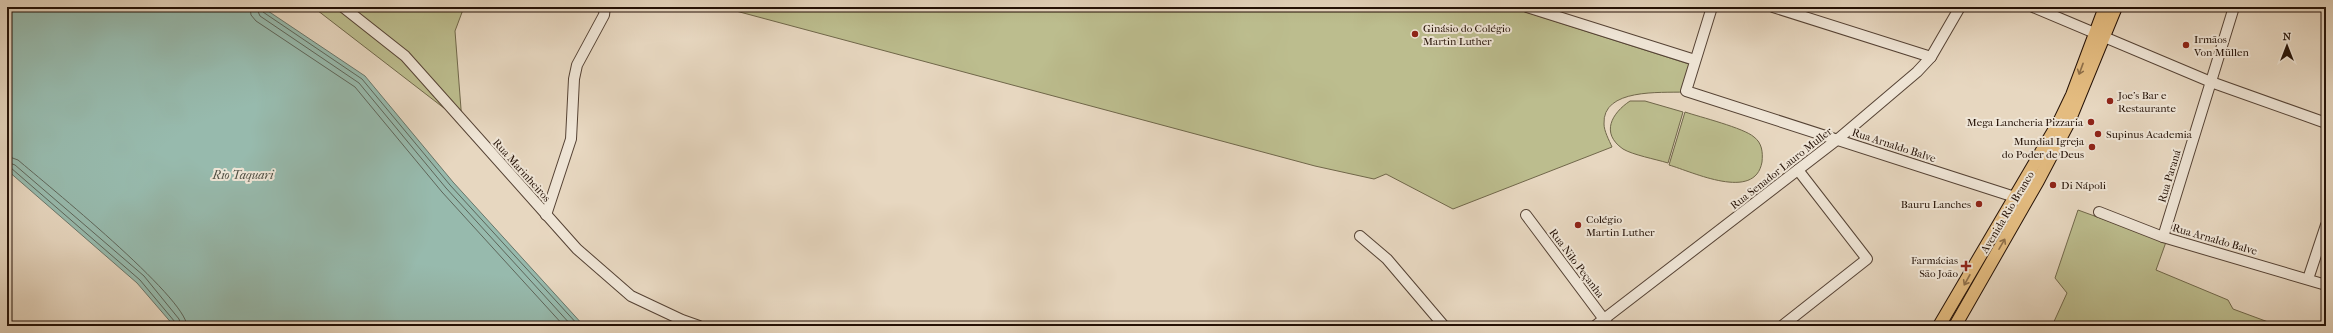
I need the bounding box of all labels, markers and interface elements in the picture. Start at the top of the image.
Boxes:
place label: Ginásio do Colégio Martin Luther [1423,22,1511,48]
north arrow [2267,26,2307,66]
marker: Ginásio do Colégio Martin Luther [1410,29,1420,39]
text: N [2283,30,2292,43]
place label: Irmãos Von Müllen [2193,33,2249,59]
marker: Irmãos Von Müllen [2181,40,2191,50]
one-way arrow [2077,63,2085,75]
place label: Joe's Bar e Restaurante [2117,89,2177,115]
marker: Joe's Bar e Restaurante [2105,96,2115,106]
place label: Mega Lancheria Pizzaria [1967,116,2084,129]
marker: Mega Lancheria Pizzaria [2086,117,2096,127]
street label: Rua Senador Lauro Muller [1728,124,1835,212]
street label: Rua Arnaldo Balve [1850,126,1938,165]
place label: Supinus Academia [2106,128,2193,141]
marker: Supinus Academia [2093,129,2103,139]
place label: Mundial Igreja do Poder de Deus [2002,135,2085,161]
street label: Rua Marinheiros [490,136,553,204]
marker: Mundial Igreja do Poder de Deus [2087,142,2097,152]
street label: Rua Paraná [2155,147,2184,204]
water label: Rio Taquari [212,168,275,182]
street label: Avenida Rio Branco [1977,169,2037,256]
place label: Di Nápoli [2061,179,2107,192]
marker: Di Nápoli [2048,180,2058,190]
place label: Bauru Lanches [1901,198,1971,211]
marker: Bauru Lanches [1974,199,1984,209]
place label: Colégio Martin Luther [1586,213,1655,239]
marker: Colégio Martin Luther [1573,220,1583,230]
street label: Rua Arnaldo Balve [2171,221,2259,258]
street label: Rua Nilo Peçanha [1546,226,1607,301]
one-way arrow [1998,238,2006,250]
place label: Farmácias São João [1911,254,1958,280]
marker: Farmácias São João [1961,261,1971,271]
one-way arrow [1963,273,1971,285]

